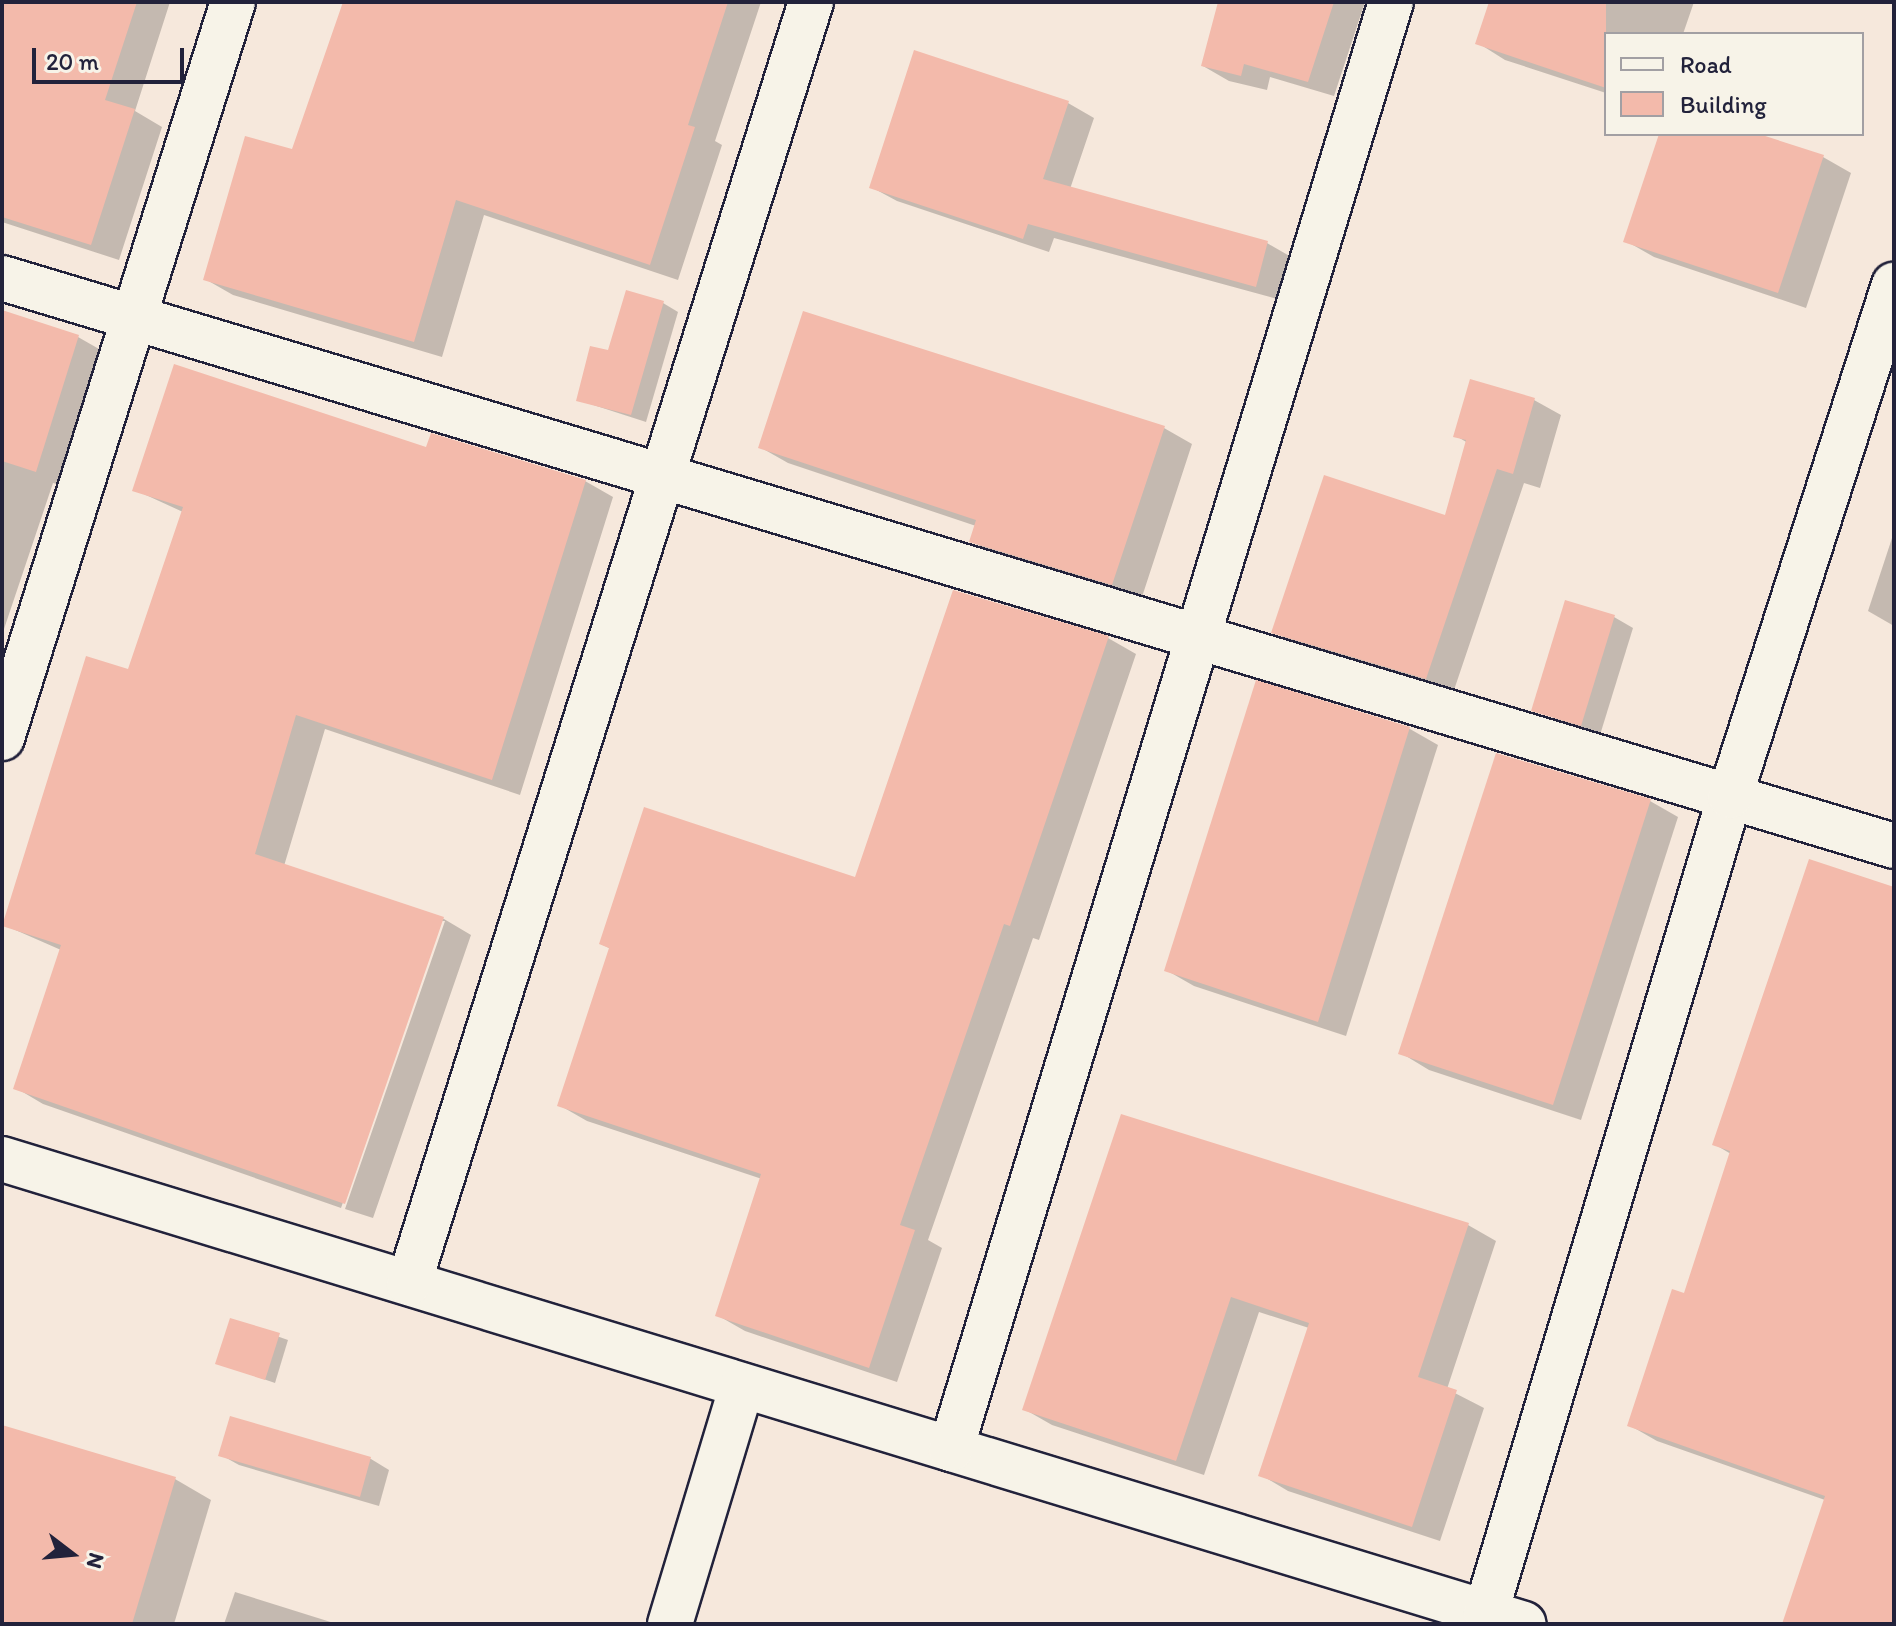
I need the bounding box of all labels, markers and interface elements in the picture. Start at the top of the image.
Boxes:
scale bar [36,32,188,82]
legend [1604,32,1864,136]
text: 20 m [46,47,99,76]
text: Road [1680,50,1732,79]
text: Building [1680,90,1767,119]
north arrow [32,1514,112,1594]
text: N [81,1550,111,1572]

